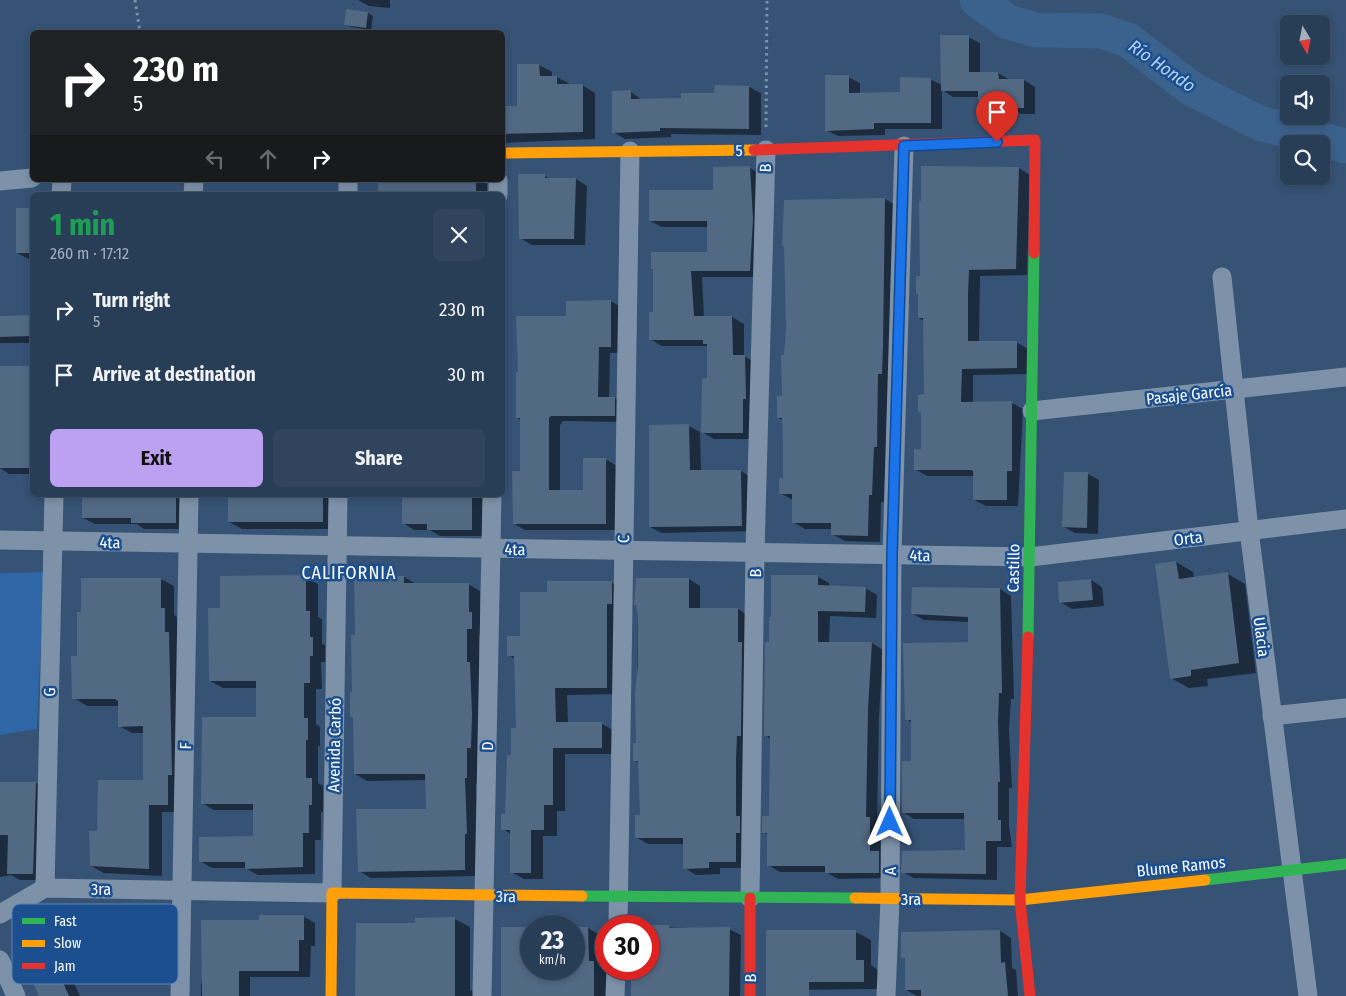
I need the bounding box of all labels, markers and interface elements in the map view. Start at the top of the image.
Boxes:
north arrow [1280,15,1330,65]
map controls [1280,15,1330,185]
water label: Río Hondo [1124,35,1200,97]
text: 230 m [133,48,219,90]
icon: right [50,50,115,115]
button: sound [1280,75,1330,125]
text: 5 [133,90,143,117]
pin [976,91,1018,142]
icon: arrive [983,98,1011,126]
button: search [1280,135,1330,185]
street label: 5 [735,141,743,160]
icon: left [201,145,229,173]
icon: ahead [254,145,282,173]
icon: right [307,145,335,173]
street label: B [756,163,775,173]
text: 1 min [50,207,115,243]
button: close [433,209,485,261]
text: 260 m · 17:12 [50,244,129,263]
text: Turn right [93,289,170,312]
icon: right [50,296,78,324]
text: 230 m [439,298,485,321]
text: 5 [93,312,100,331]
icon: arrive [50,361,78,389]
text: Arrive at destination [93,363,256,386]
text: 30 m [447,363,485,386]
street label: Pasaje García [1145,381,1233,408]
button: Exit [50,429,263,487]
button: Share [273,429,485,487]
street label: Orta [1173,527,1204,550]
street label: 4ta [99,533,121,552]
street label: C [614,535,633,543]
street label: 4ta [504,540,526,559]
street label: Castillo [1004,544,1023,592]
street label: 4ta [909,546,931,565]
district label: CALIFORNIA [301,562,397,584]
street label: B [746,568,765,578]
street label: Ulacia [1250,616,1273,658]
street label: G [40,687,59,697]
street label: Avenida Carbó [324,698,345,792]
street label: D [478,741,497,751]
street label: F [176,742,195,750]
position arrow [863,795,915,847]
street label: Blume Ramos [1136,852,1227,881]
street label: A [881,866,900,875]
street label: 3ra [91,880,111,899]
street label: 3ra [496,887,516,906]
street label: 3ra [901,890,921,909]
legend [12,904,178,984]
text: Fast [54,913,77,930]
speed limit sign: 30 [595,915,660,980]
text: 23 [541,926,564,956]
text: Slow [54,935,81,952]
text: km/h [539,953,566,967]
text: Jam [54,958,75,975]
street label: B [741,973,760,983]

